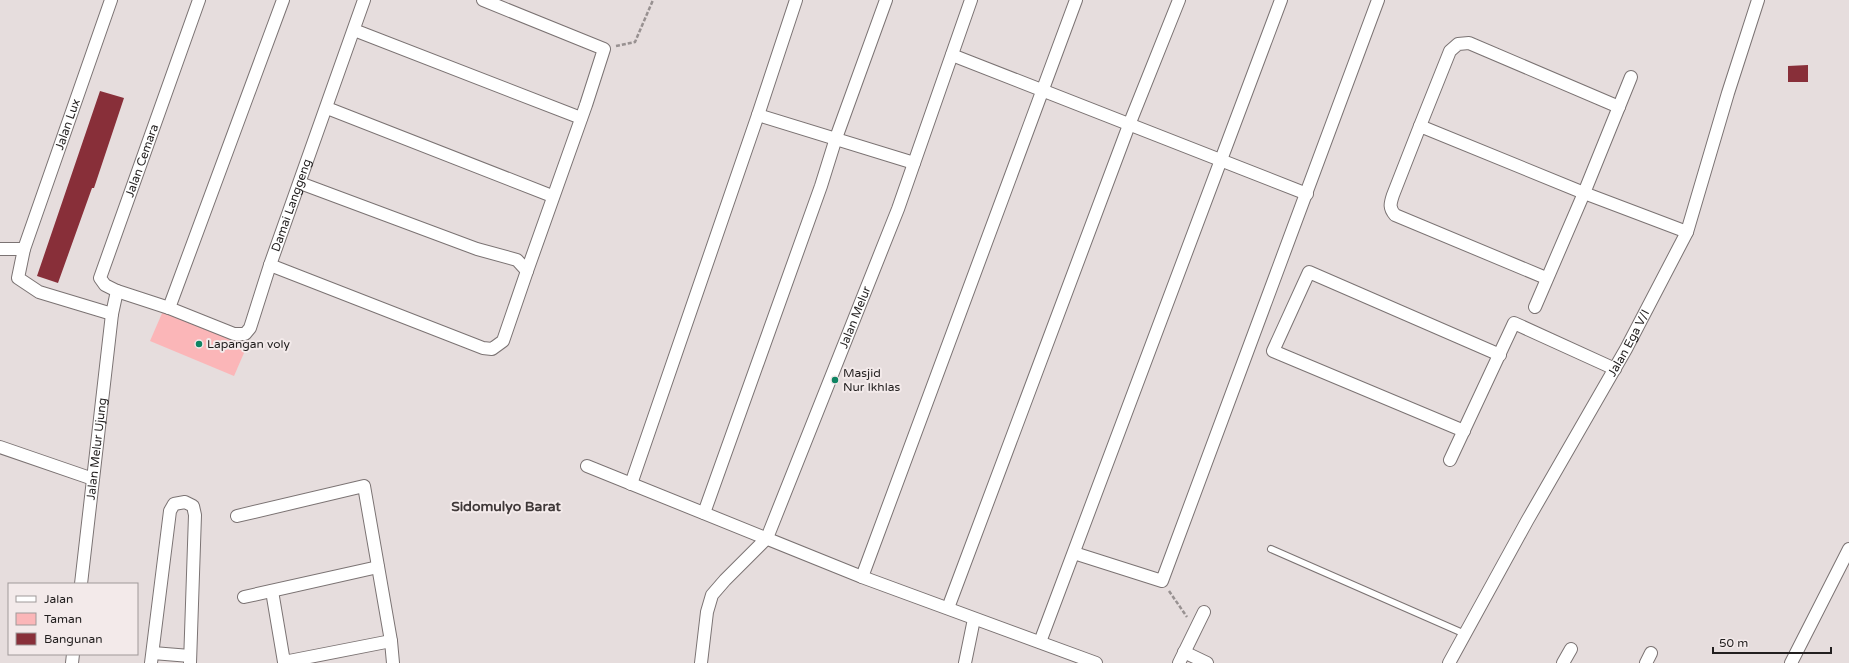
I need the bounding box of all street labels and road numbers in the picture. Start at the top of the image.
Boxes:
street label: Jalan Lux [52,97,83,152]
street label: Jalan Cemara [122,122,161,199]
street label: Damai Langgeng [268,157,314,254]
street label: Jalan Melur [836,284,874,350]
street label: Jalan Ega V/I [1605,307,1652,379]
street label: Jalan Melur Ujung [84,397,109,501]

